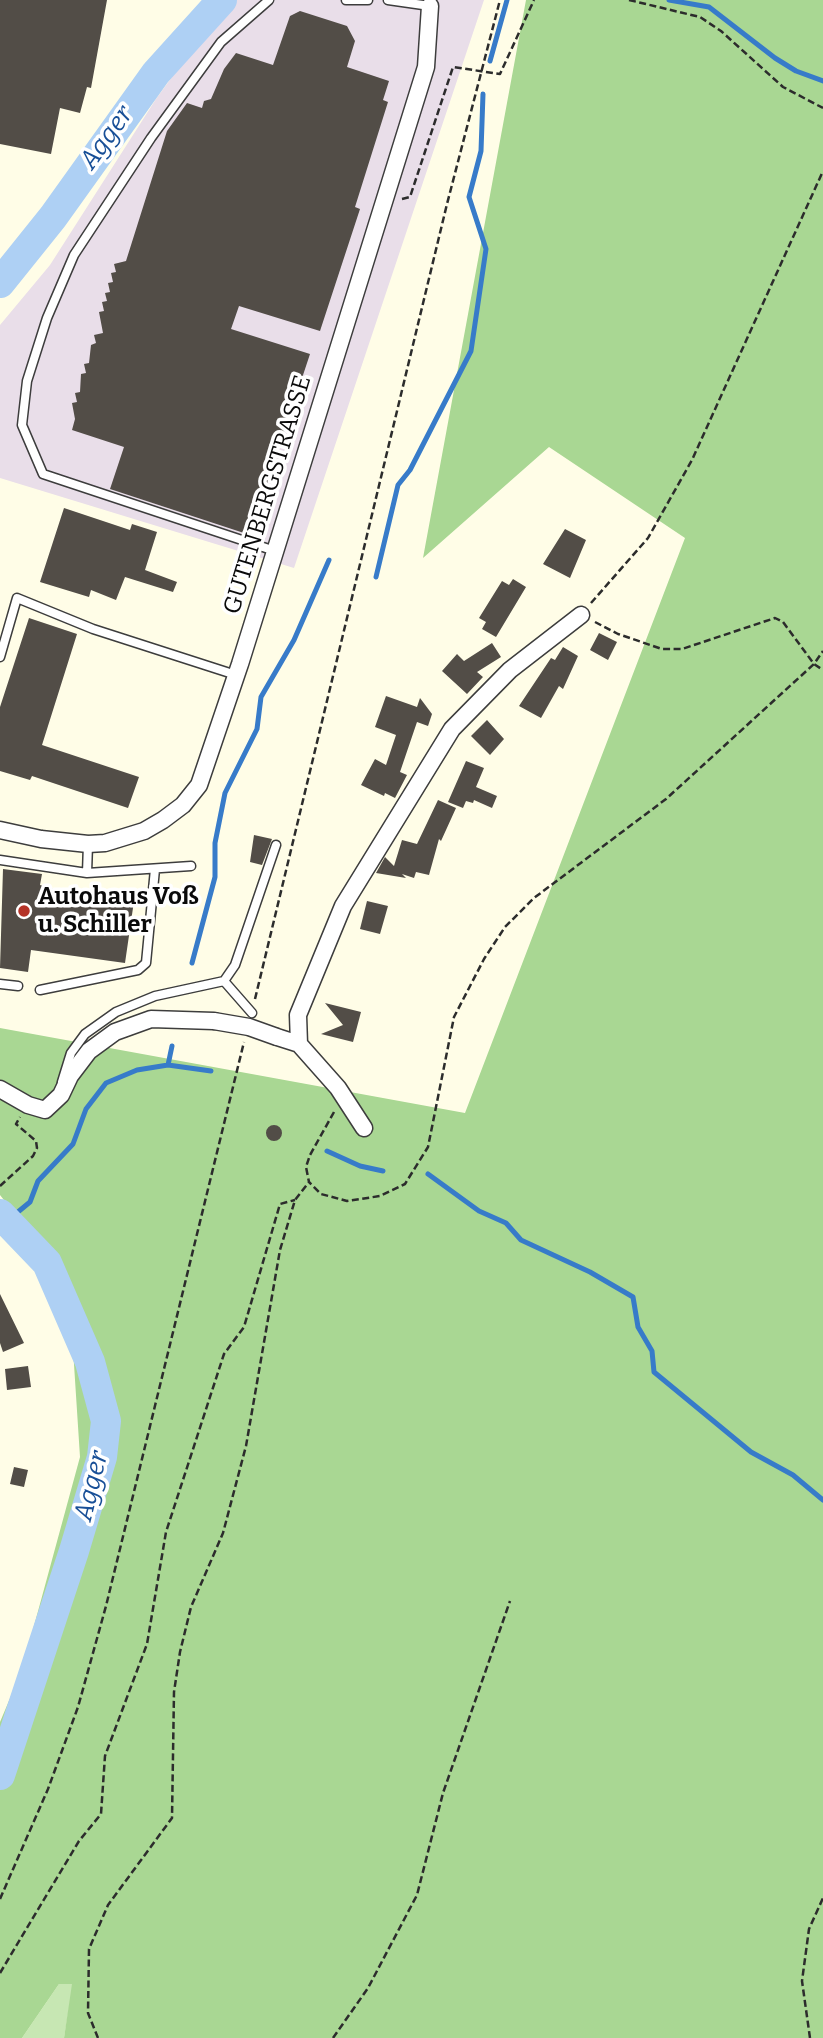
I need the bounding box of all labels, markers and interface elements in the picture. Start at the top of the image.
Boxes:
water label: Agger [74,100,140,176]
street label: GUTENBERGSTRASSE [218,372,318,618]
place label: Autohaus Voß u. Schiller [38,883,199,939]
marker: Autohaus Voß u. Schiller [16,903,32,919]
water label: Agger [68,1448,116,1524]

